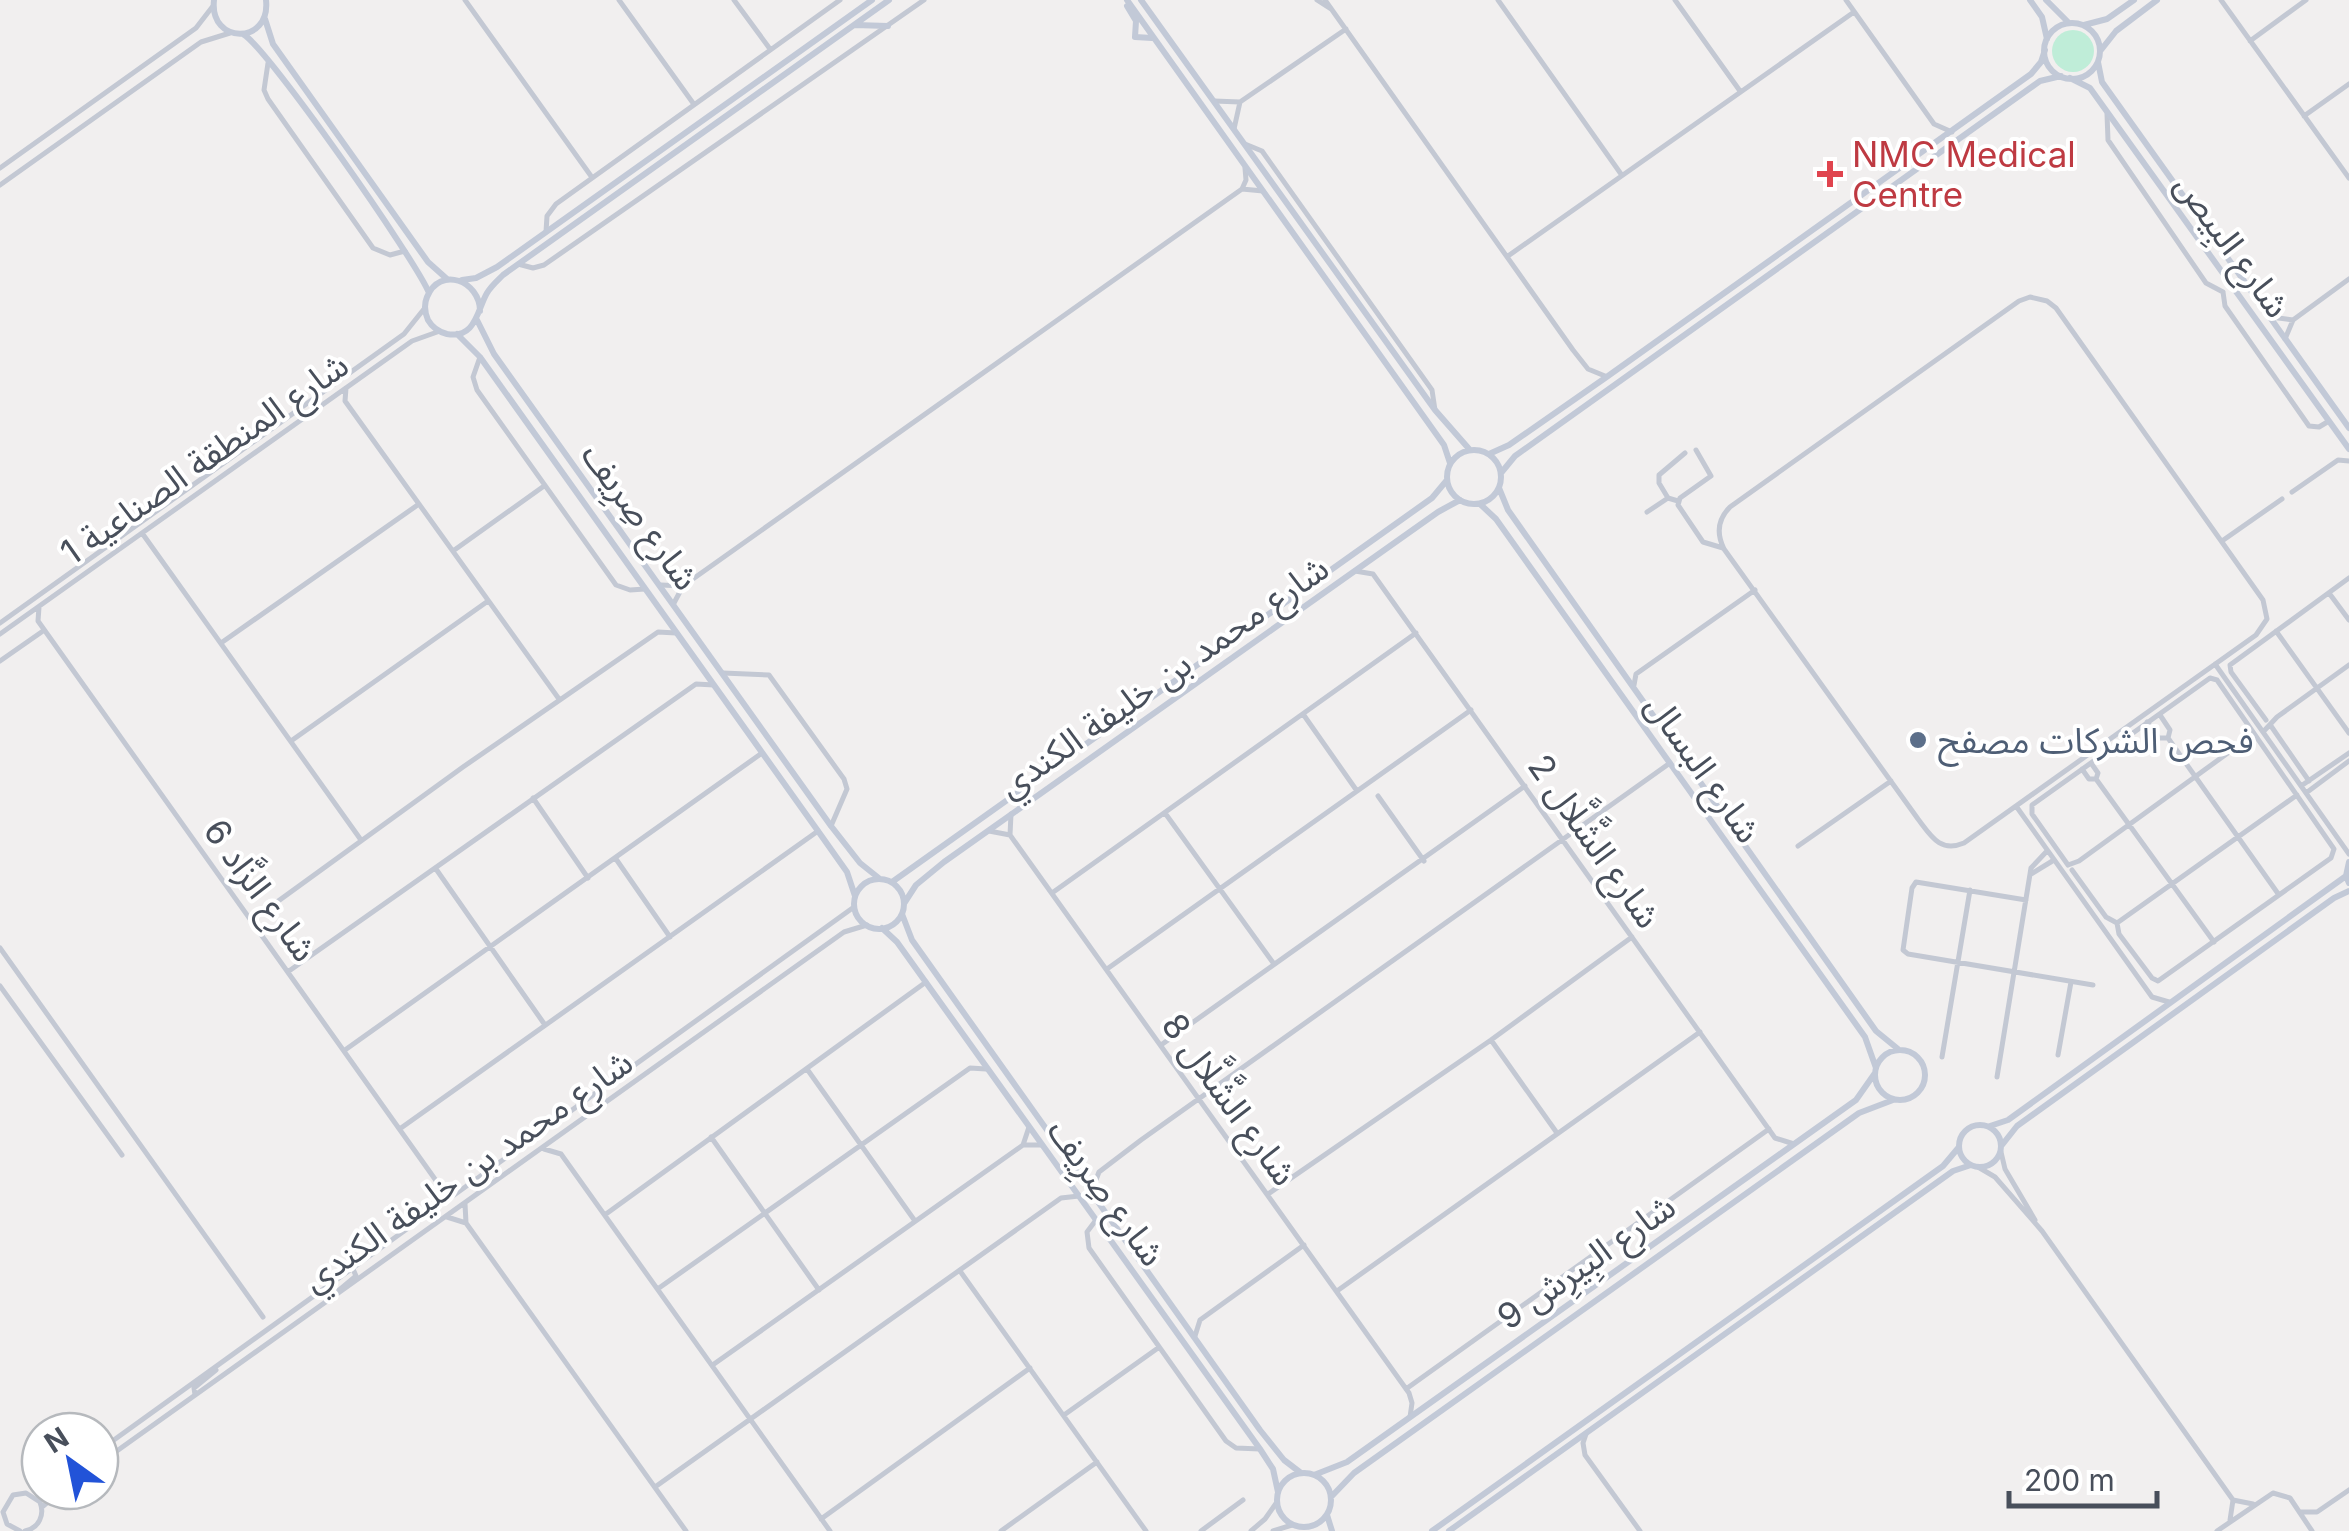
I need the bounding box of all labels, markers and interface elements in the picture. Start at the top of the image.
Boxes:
place label: NMC Medical Centre [1852,133,2076,215]
marker: NMC Medical Centre [1817,161,1843,187]
street label: شارع البِيص [2162,165,2299,329]
street label: شارع المنطقة الصناعية 1 [52,343,359,578]
street label: شارع صِرِيف [569,434,708,601]
street label: شارع محمد بن خليفة الكندي [990,546,1340,812]
street label: شارع البسال [1633,686,1770,854]
place label: فحص الشركات مصفح [1938,719,2254,767]
marker: فحص الشركات مصفح [1907,729,1929,751]
street label: شارع الشَّلَّال 2 [1515,742,1677,939]
street label: شارع الزَّاد 6 [191,810,328,973]
street label: شارع الشَّلَّال 8 [1149,1000,1313,1197]
street label: شارع محمد بن خليفة الكندي [294,1040,644,1306]
street label: شارع صِرِيف [1035,1110,1174,1277]
street label: شارع البِيرِش 9 [1489,1184,1686,1343]
north arrow [20,1411,120,1511]
text: N [38,1420,75,1460]
scale bar [2009,1446,2156,1508]
text: 200 m [2024,1462,2115,1498]

